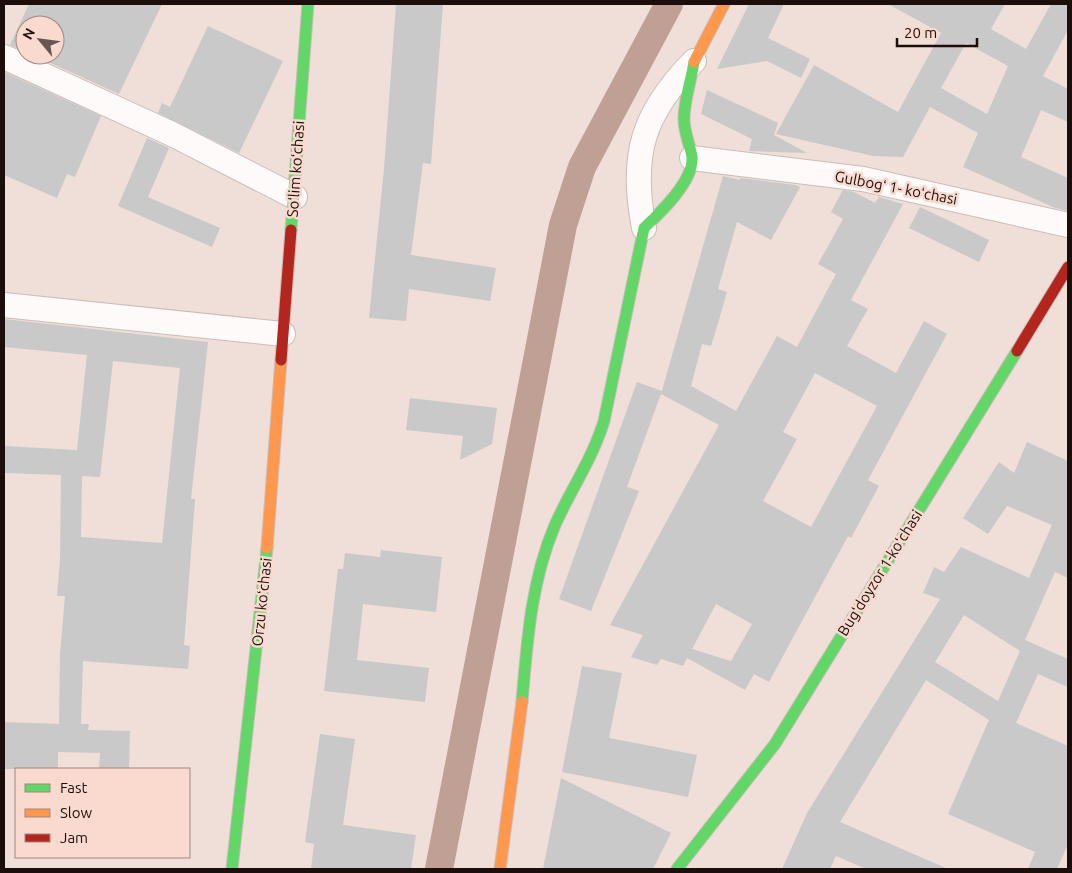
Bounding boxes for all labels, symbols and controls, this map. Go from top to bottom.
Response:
north arrow [15,15,65,65]
scale bar [897,15,977,47]
text: 20 m [904,24,937,41]
text: N [19,25,38,42]
street label: Soʻlim koʻchasi [284,120,307,218]
street label: Gulbogʻ 1- koʻchasi [833,167,959,208]
street label: Bugʻdoyzor 1-koʻchasi [834,507,925,639]
street label: Orzu koʻchasi [248,557,275,647]
legend [15,768,190,858]
text: Fast [60,779,88,796]
text: Slow [60,804,93,821]
text: Jam [60,829,88,846]

